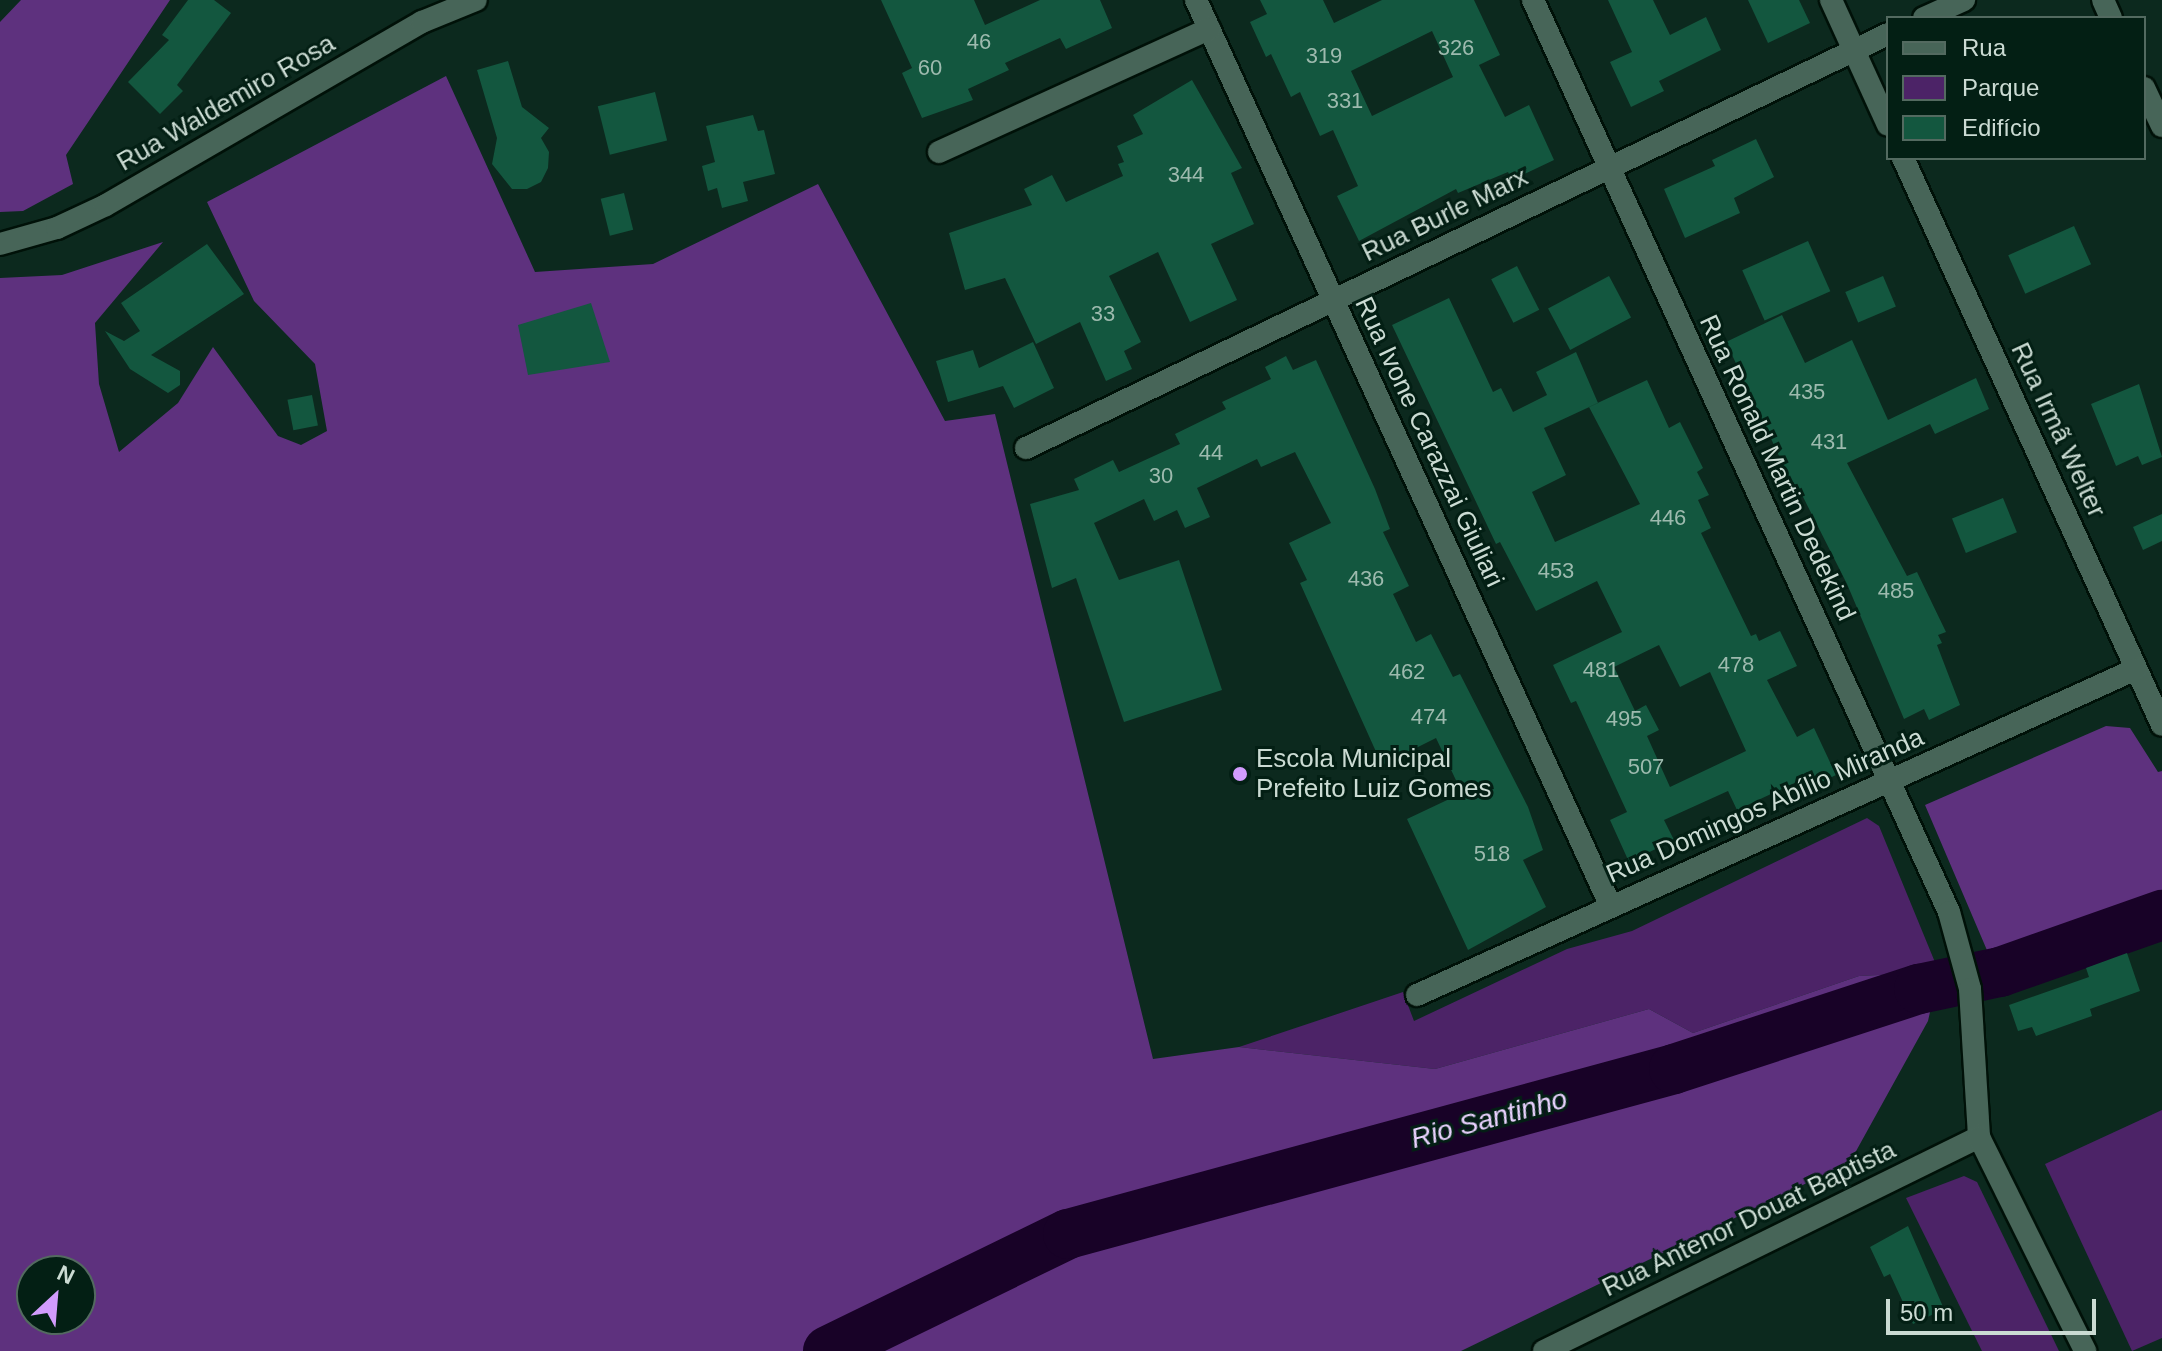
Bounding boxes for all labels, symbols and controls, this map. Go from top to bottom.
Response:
legend [1886,16,2146,160]
street label: Rua Waldemiro Rosa [112,28,340,178]
house number: 46 [967,29,991,55]
text: Rua [1962,34,2006,61]
house number: 326 [1438,35,1474,61]
house number: 319 [1306,43,1342,69]
house number: 60 [918,55,942,81]
text: Parque [1962,74,2039,101]
house number: 331 [1327,88,1363,114]
text: Edifício [1962,114,2041,141]
street label: Rua Burle Marx [1357,161,1533,269]
house number: 344 [1168,162,1204,188]
street label: Rua Ivone Carazzai Giuliari [1348,292,1510,592]
house number: 33 [1091,301,1115,327]
street label: Rua Ronald Martin Dedekind [1692,310,1862,626]
street label: Rua Irmã Welter [2004,338,2112,522]
house number: 435 [1789,379,1825,405]
house number: 431 [1811,429,1847,455]
house number: 44 [1199,440,1223,466]
house number: 30 [1149,463,1173,489]
house number: 446 [1650,505,1686,531]
house number: 453 [1538,558,1574,584]
house number: 436 [1348,566,1384,592]
house number: 485 [1878,578,1914,604]
house number: 478 [1718,652,1754,678]
house number: 481 [1583,657,1619,683]
house number: 462 [1389,659,1425,685]
house number: 474 [1411,704,1447,730]
house number: 495 [1606,706,1642,732]
street label: Rua Domingos Abílio Miranda [1601,722,1929,890]
place label: Escola Municipal Prefeito Luiz Gomes [1256,743,1492,804]
house number: 507 [1628,754,1664,780]
marker: Escola Municipal Prefeito Luiz Gomes [1231,765,1249,783]
house number: 518 [1474,841,1510,867]
water label: Rio Santinho [1407,1082,1571,1156]
street label: Rua Antenor Douat Baptista [1597,1134,1901,1304]
north arrow [16,1255,96,1335]
text: N [53,1260,78,1289]
scale bar [1890,1283,2100,1333]
text: 50 m [1900,1299,1953,1326]

